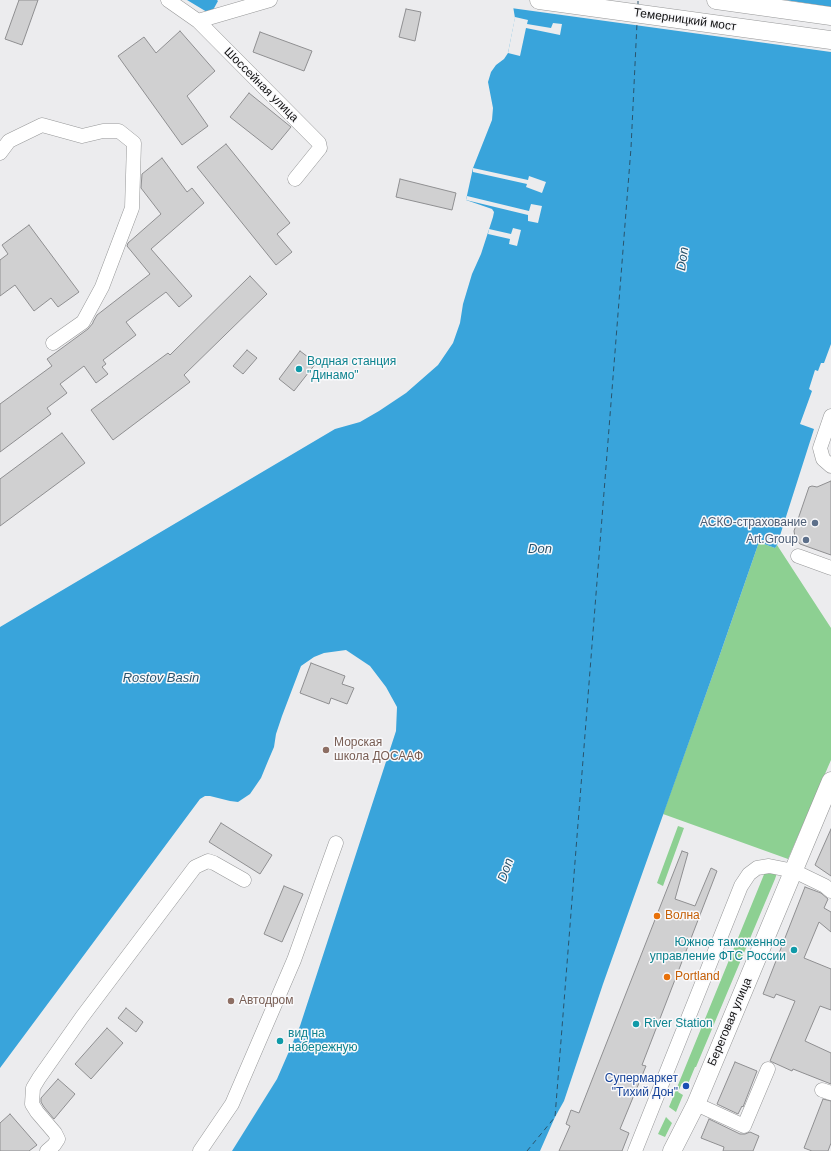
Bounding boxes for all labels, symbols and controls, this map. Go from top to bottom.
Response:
street label: Темерницкий мост [633,6,737,34]
street label: Шоссейная улица [221,45,301,125]
water label: Don [674,246,692,272]
place label: Водная станция "Динамо" [307,355,396,383]
marker: Водная станция "Динамо" [294,364,304,374]
place label: АСКО-страхование [700,516,807,530]
marker: АСКО-страхование [810,518,820,528]
place label: Art.Group [746,533,798,547]
marker: Art.Group [801,535,811,545]
water label: Don [528,541,552,557]
water label: Rostov Basin [123,670,199,686]
place label: Морская школа ДОСААФ [334,736,423,764]
marker: Морская школа ДОСААФ [321,745,331,755]
water label: Don [495,856,517,884]
place label: Волна [665,909,700,923]
marker: Волна [652,911,662,921]
place label: Южное таможенное управление ФТС России [650,936,786,964]
marker: Южное таможенное управление ФТС России [789,945,799,955]
place label: Portland [675,970,720,984]
marker: Portland [662,972,672,982]
street label: Береговая улица [705,976,755,1068]
place label: Автодром [239,994,293,1008]
marker: Автодром [226,996,236,1006]
place label: River Station [644,1017,713,1031]
marker: River Station [631,1019,641,1029]
place label: вид на набережную [288,1027,358,1055]
marker: вид на набережную [275,1036,285,1046]
place label: Супермаркет "Тихий Дон" [605,1072,678,1100]
marker: Супермаркет "Тихий Дон" [681,1081,691,1091]

